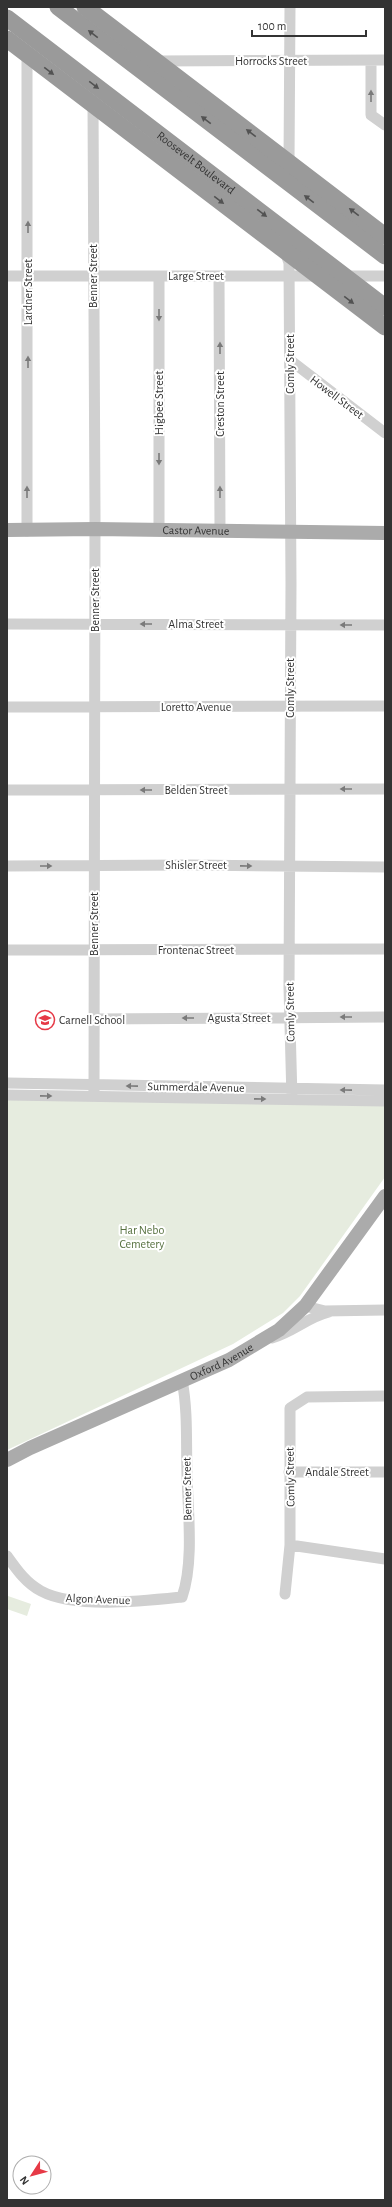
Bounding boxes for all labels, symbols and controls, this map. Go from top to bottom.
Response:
scale bar [252,12,366,38]
text: 100 m [258,20,286,32]
one-way arrow [88,30,99,38]
street label: Horrocks Street [235,55,307,67]
one-way arrow [44,66,55,75]
one-way arrow [88,80,99,89]
one-way arrow [368,89,374,102]
one-way arrow [201,116,212,124]
street label: Roosevelt Boulevard [155,129,237,196]
one-way arrow [245,129,256,138]
one-way arrow [304,195,315,203]
one-way arrow [214,196,225,205]
one-way arrow [349,208,359,216]
one-way arrow [257,209,268,217]
one-way arrow [25,220,31,233]
street label: Benner Street [87,244,99,308]
street label: Lardner Street [22,259,34,325]
street label: Large Street [168,270,224,282]
one-way arrow [344,295,355,304]
one-way arrow [156,309,162,322]
street label: Comly Street [284,334,297,394]
one-way arrow [217,341,223,354]
one-way arrow [25,355,31,368]
street label: Higbee Street [153,371,165,435]
street label: Creston Street [214,371,226,437]
street label: Howell Street [308,373,366,421]
one-way arrow [156,453,162,466]
one-way arrow [24,485,30,498]
one-way arrow [217,485,223,498]
street label: Castor Avenue [163,524,229,537]
street label: Benner Street [89,568,101,632]
street label: Alma Street [168,618,224,630]
one-way arrow [140,621,152,628]
one-way arrow [339,622,352,628]
street label: Comly Street [284,658,297,718]
street label: Loretto Avenue [161,701,231,713]
street label: Belden Street [165,784,228,796]
one-way arrow [339,786,352,792]
one-way arrow [139,787,152,793]
street label: Shisler Street [165,859,227,871]
one-way arrow [40,863,53,869]
one-way arrow [240,863,253,869]
street label: Benner Street [88,892,100,956]
street label: Frontenac Street [158,944,234,956]
street label: Comly Street [283,982,298,1042]
school or university icon: Carnell School [34,1009,56,1031]
street label: Agusta Street [208,1012,271,1024]
place label: Carnell School [59,1014,125,1026]
one-way arrow [339,1014,352,1020]
one-way arrow [181,1015,194,1021]
street label: Summerdale Avenue [147,1080,245,1094]
one-way arrow [125,1083,138,1089]
one-way arrow [339,1087,352,1093]
one-way arrow [40,1093,53,1099]
one-way arrow [254,1096,267,1102]
park label: Har Nebo Cemetery [119,1224,165,1251]
street label: Oxford Avenue [188,1341,255,1383]
street label: Comly Street [283,1447,298,1507]
street label: Benner Street [180,1457,194,1521]
street label: Andale Street [305,1466,369,1478]
street label: Algon Avenue [65,1592,131,1606]
north arrow [12,2155,52,2195]
text: N [18,2174,31,2187]

